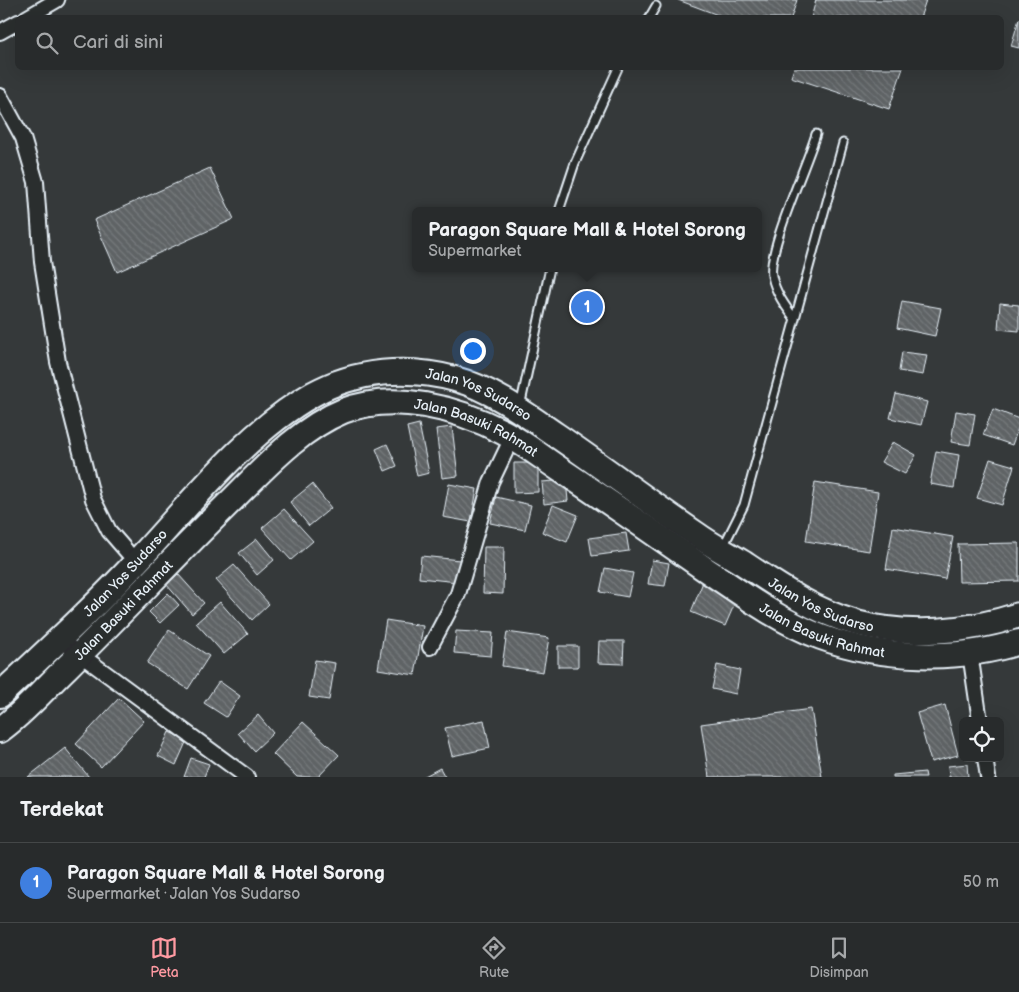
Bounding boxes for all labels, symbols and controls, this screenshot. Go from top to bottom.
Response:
search box [15,15,1004,70]
icon: search [33,29,61,57]
text: Cari di sini [73,31,163,54]
popup [412,207,762,272]
text: Paragon Square Mall & Hotel Sorong [428,219,746,242]
text: Supermarket [428,242,521,261]
pin: 1 [571,288,603,326]
your location [460,338,486,364]
street label: Jalan Yos Sudarso [425,365,535,424]
street label: Jalan Basuki Rahmat [413,395,542,460]
street label: Jalan Yos Sudarso [80,525,171,620]
street label: Jalan Basuki Rahmat [70,556,176,664]
street label: Jalan Yos Sudarso [765,574,875,635]
street label: Jalan Basuki Rahmat [756,599,887,661]
map controls [959,717,1004,762]
button: locate [959,717,1004,762]
text: Terdekat [20,797,104,822]
text: Paragon Square Mall & Hotel Sorong [67,862,385,885]
text: 1 [33,873,39,892]
text: 50 m [963,873,999,892]
text: Supermarket · Jalan Yos Sudarso [67,885,300,904]
tab: Peta [150,934,179,981]
tab: Rute [479,934,509,981]
tab: Disimpan [810,934,869,981]

